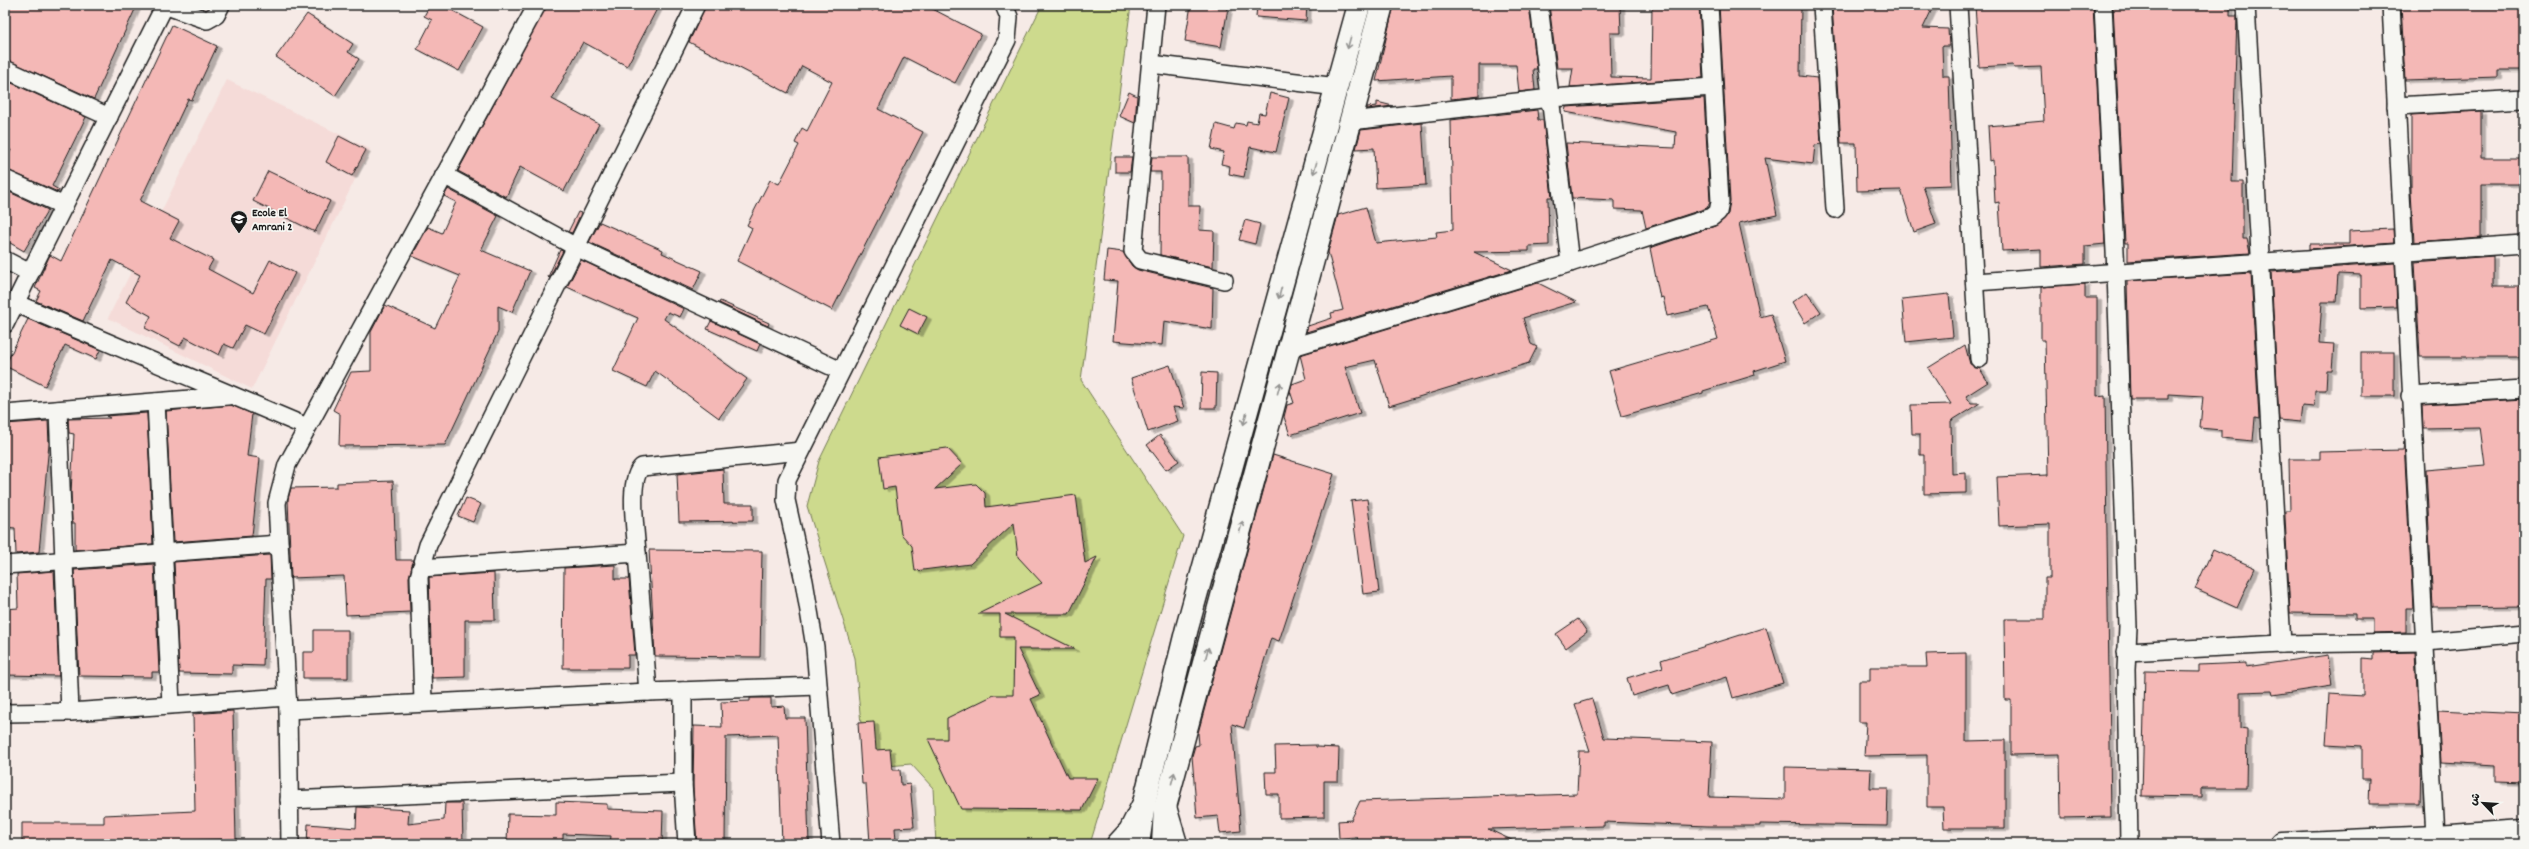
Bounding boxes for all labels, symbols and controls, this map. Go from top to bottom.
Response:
one-way arrow [1345,36,1352,49]
one-way arrow [1310,161,1318,174]
place label: Ecole El Amrani 2 [252,205,293,236]
school or university icon: Ecole El Amrani 2 [229,209,249,234]
one-way arrow [1276,286,1283,299]
one-way arrow [1275,382,1283,395]
one-way arrow [1241,412,1248,425]
one-way arrow [1238,521,1245,534]
one-way arrow [1204,646,1211,659]
one-way arrow [1170,772,1177,785]
north arrow [2463,783,2503,823]
text: ش [2466,791,2486,808]

